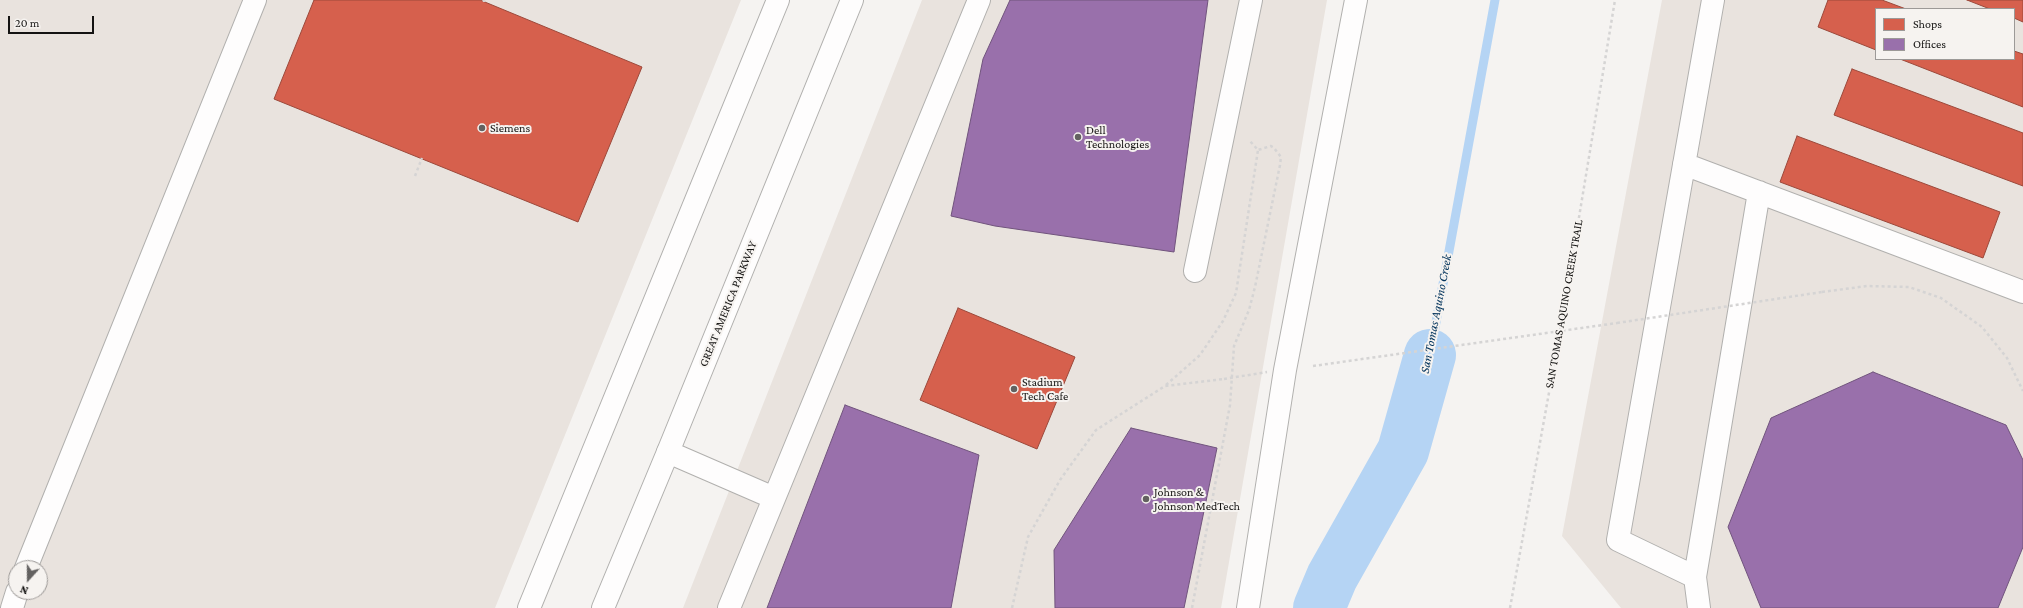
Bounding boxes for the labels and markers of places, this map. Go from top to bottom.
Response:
place label: Siemens [490,121,530,135]
marker: Siemens [477,123,487,133]
place label: Dell Technologies [1086,123,1149,151]
marker: Dell Technologies [1073,132,1083,142]
place label: Stadium Tech Cafe [1022,375,1068,403]
marker: Stadium Tech Cafe [1009,384,1019,394]
place label: Johnson & Johnson MedTech [1154,485,1240,513]
marker: Johnson & Johnson MedTech [1141,494,1151,504]

